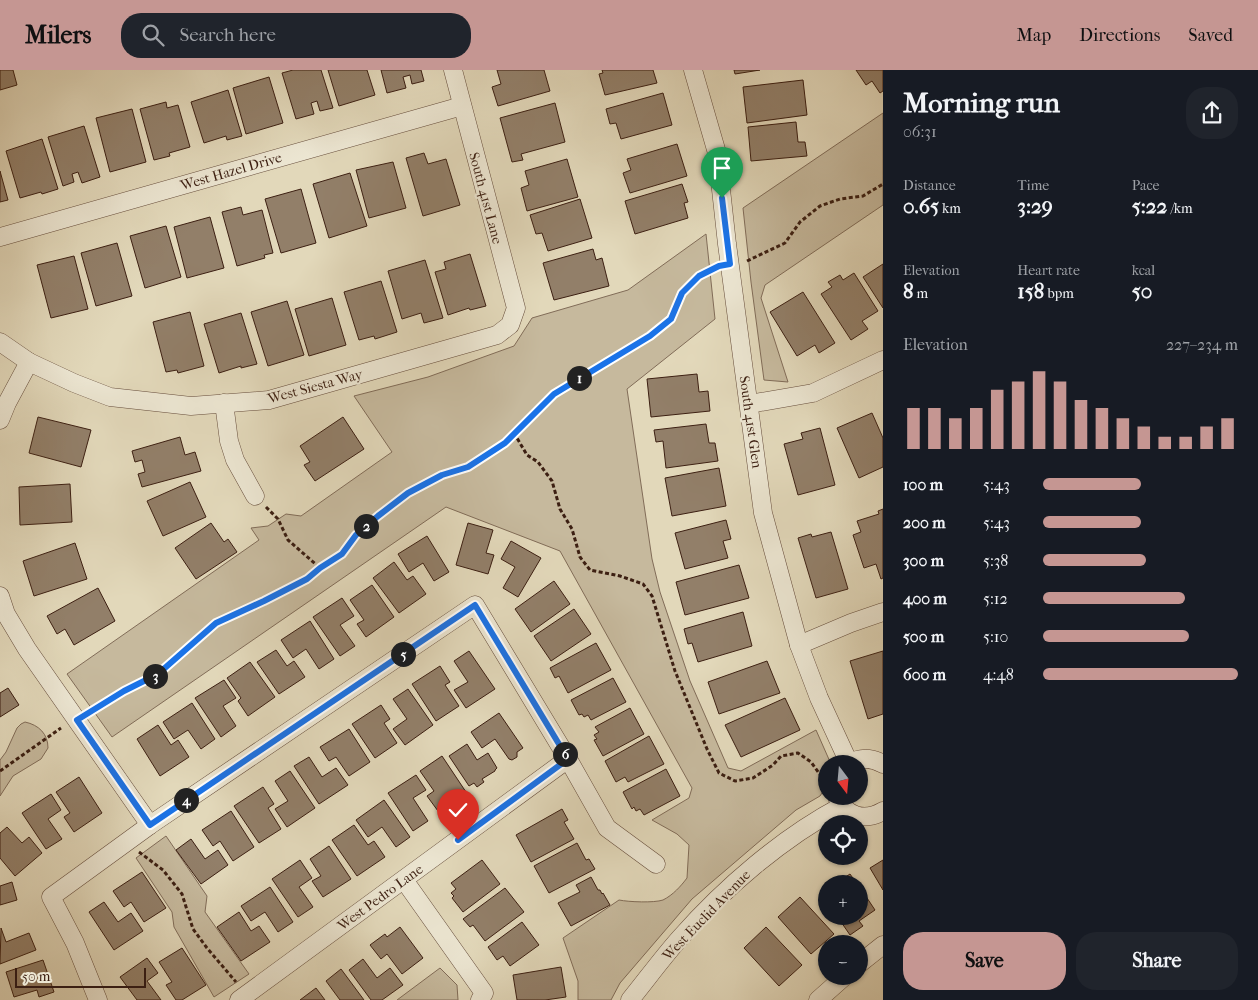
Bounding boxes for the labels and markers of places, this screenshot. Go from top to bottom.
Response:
pin [701,147,743,198]
pin: 1 [566,366,592,390]
pin: 2 [354,514,378,538]
pin: 5 [390,642,416,666]
pin: 3 [142,664,168,688]
pin: 6 [552,742,578,766]
pin: 4 [174,788,198,812]
pin [437,789,479,840]

